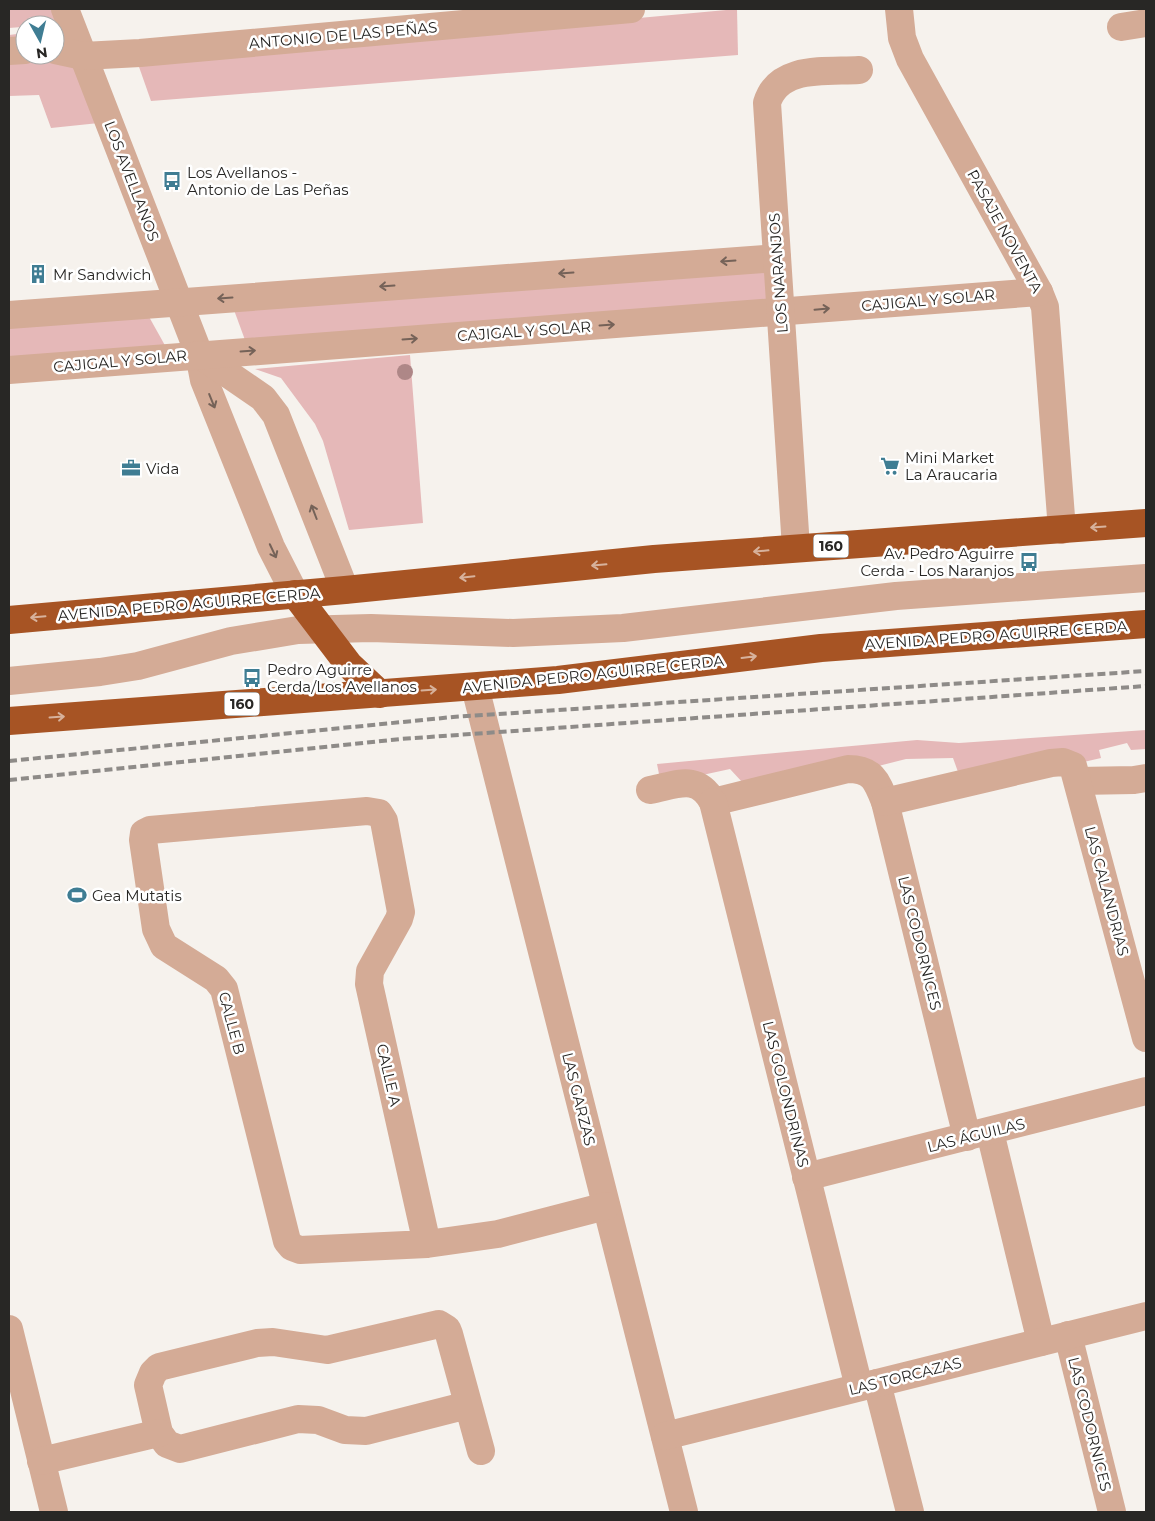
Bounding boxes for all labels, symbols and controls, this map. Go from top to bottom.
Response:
north arrow [15,15,65,65]
street label: ANTONIO DE LAS PEÑAS [248,17,438,53]
text: N [35,43,49,63]
street label: LOS AVELLANOS [100,118,164,244]
place label: Los Avellanos - Antonio de Las Peñas [187,163,349,199]
street label: PASAJE NOVENTA [963,166,1047,296]
bus stop icon: Los Avellanos - Antonio de Las Peñas [161,170,183,192]
street label: LOS NARANJOS [764,212,792,334]
one-way arrow [721,257,737,266]
building icon: Mr Sandwich [27,263,49,285]
place label: Mr Sandwich [53,265,151,284]
one-way arrow [559,269,575,278]
one-way arrow [379,282,395,291]
street label: CAJIGAL Y SOLAR [860,285,996,315]
one-way arrow [217,294,233,303]
one-way arrow [813,304,829,314]
street label: CAJIGAL Y SOLAR [456,317,592,345]
one-way arrow [599,320,615,329]
one-way arrow [402,334,418,344]
street label: CAJIGAL Y SOLAR [52,346,188,376]
one-way arrow [240,346,256,355]
one-way arrow [208,393,217,408]
place label: Mini Market La Araucaria [905,448,998,484]
supermarket icon: Mini Market La Araucaria [879,455,901,477]
office icon: Vida [120,457,142,479]
place label: Vida [146,459,179,478]
one-way arrow [309,505,319,520]
one-way arrow [1090,522,1106,531]
road number: 160 [814,534,848,558]
one-way arrow [269,544,279,559]
place label: Av. Pedro Aguirre Cerda - Los Naranjos [861,544,1014,580]
one-way arrow [753,546,769,556]
bus stop icon: Av. Pedro Aguirre Cerda - Los Naranjos [1018,551,1040,573]
one-way arrow [591,560,607,570]
one-way arrow [459,573,475,582]
street label: AVENIDA PEDRO AGUIRRE CERDA [57,583,321,625]
one-way arrow [30,612,46,622]
street label: AVENIDA PEDRO AGUIRRE CERDA [864,616,1128,654]
street label: AVENIDA PEDRO AGUIRRE CERDA [461,651,725,697]
one-way arrow [741,651,757,661]
place label: Pedro Aguirre Cerda/Los Avellanos [267,660,417,696]
bus stop icon: Pedro Aguirre Cerda/Los Avellanos [241,667,263,689]
one-way arrow [421,685,437,695]
road number: 160 [224,692,260,716]
one-way arrow [49,712,65,722]
street label: LAS CALANDRIAS [1081,824,1133,958]
street label: LAS CODORNICES [894,874,946,1012]
sports icon: Gea Mutatis [66,884,88,906]
place label: Gea Mutatis [92,886,182,905]
street label: CALLE B [215,990,249,1056]
street label: LAS GOLONDRINAS [759,1019,813,1169]
street label: CALLE A [373,1042,405,1108]
street label: LAS GARZAS [558,1050,600,1148]
street label: LAS ÁGUILAS [925,1114,1027,1156]
street label: LAS TORCAZAS [847,1353,963,1399]
street label: LAS CODORNICES [1064,1355,1116,1493]

